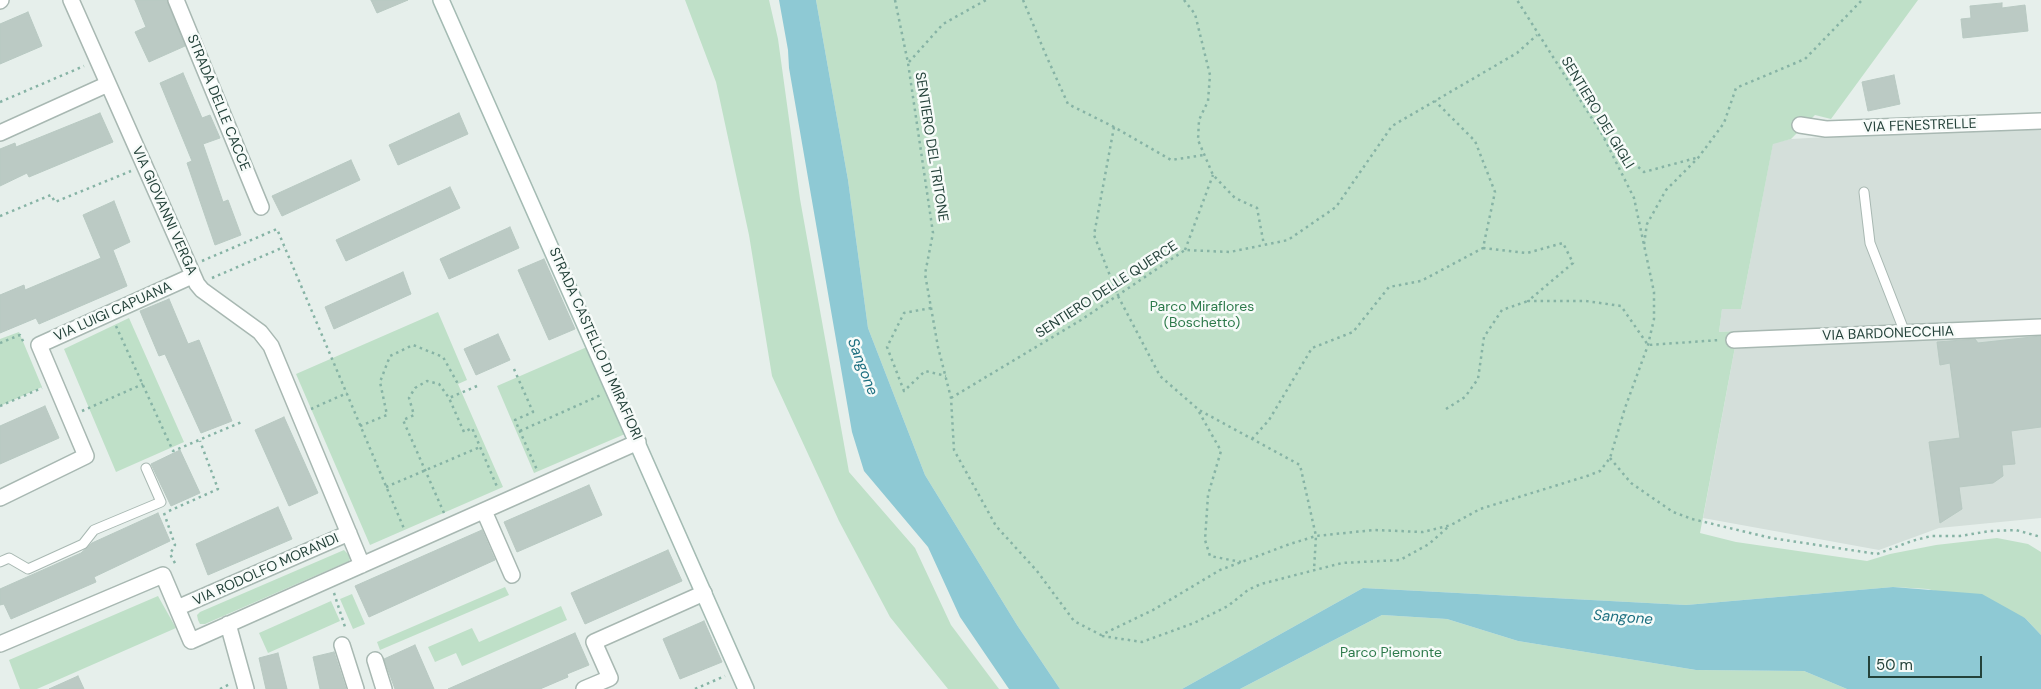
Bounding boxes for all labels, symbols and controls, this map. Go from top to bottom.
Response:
street label: STRADA DELLE CACCE [183,32,253,174]
street label: SENTIERO DEI GIGLI [1557,54,1637,172]
street label: SENTIERO DEL TRITONE [911,71,951,223]
street label: VIA FENESTRELLE [1863,116,1977,136]
street label: VIA GIOVANNI VERGA [128,144,200,278]
street label: SENTIERO DELLE QUERCE [1033,238,1181,342]
street label: STRADA CASTELLO DI MIRAFIORI [545,245,645,443]
street label: VIA LUIGI CAPUANA [52,279,174,345]
park label: Parco Miraflores (Boschetto) [1150,299,1254,332]
street label: VIA BARDONECCHIA [1822,323,1954,345]
water label: Sangone [843,336,881,398]
street label: VIA RODOLFO MORANDI [191,530,341,610]
water label: Sangone [1593,607,1653,629]
park label: Parco Piemonte [1340,645,1442,661]
scale bar [1871,646,1985,678]
text: 50 m [1876,655,1913,675]

